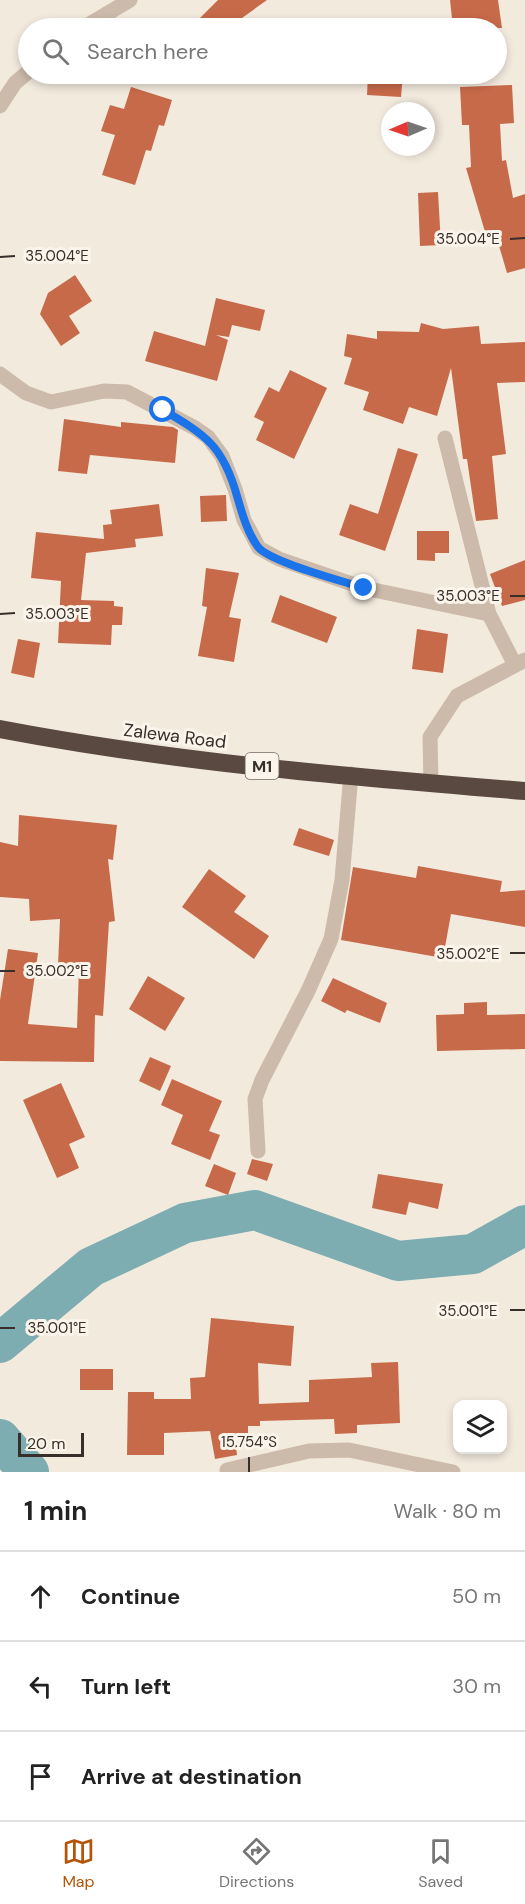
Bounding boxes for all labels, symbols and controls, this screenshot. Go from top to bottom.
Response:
search box [18,18,507,84]
icon: search [39,35,72,68]
text: Search here [87,37,208,66]
north arrow [381,102,435,156]
text: 35.004°E [436,229,500,249]
text: 35.004°E [25,246,89,266]
route start [149,396,175,422]
route end [350,574,376,600]
text: 35.003°E [436,586,500,606]
text: 35.003°E [25,604,89,624]
street label: Zalewa Road [122,718,228,754]
road number: M1 [246,753,278,779]
text: 35.002°E [436,944,500,964]
text: 35.002°E [25,961,89,981]
text: 35.001°E [438,1301,498,1321]
text: 35.001°E [27,1318,87,1338]
map controls [453,1400,507,1454]
button: layers [453,1400,507,1454]
scale bar [18,1430,84,1458]
text: 15.754°S [221,1432,277,1452]
text: 20 m [27,1433,66,1454]
text: 1 min [24,1494,87,1528]
text: Walk · 80 m [394,1498,501,1524]
icon: ahead [24,1580,57,1613]
text: Continue [81,1582,180,1611]
text: 50 m [452,1583,501,1609]
icon: left [24,1670,57,1703]
text: Turn left [81,1672,171,1701]
text: 30 m [452,1673,501,1699]
icon: arrive [24,1760,57,1793]
text: Arrive at destination [81,1762,302,1791]
tab: Map [62,1835,95,1892]
tab: Directions [219,1835,294,1892]
tab: Saved [418,1835,463,1892]

